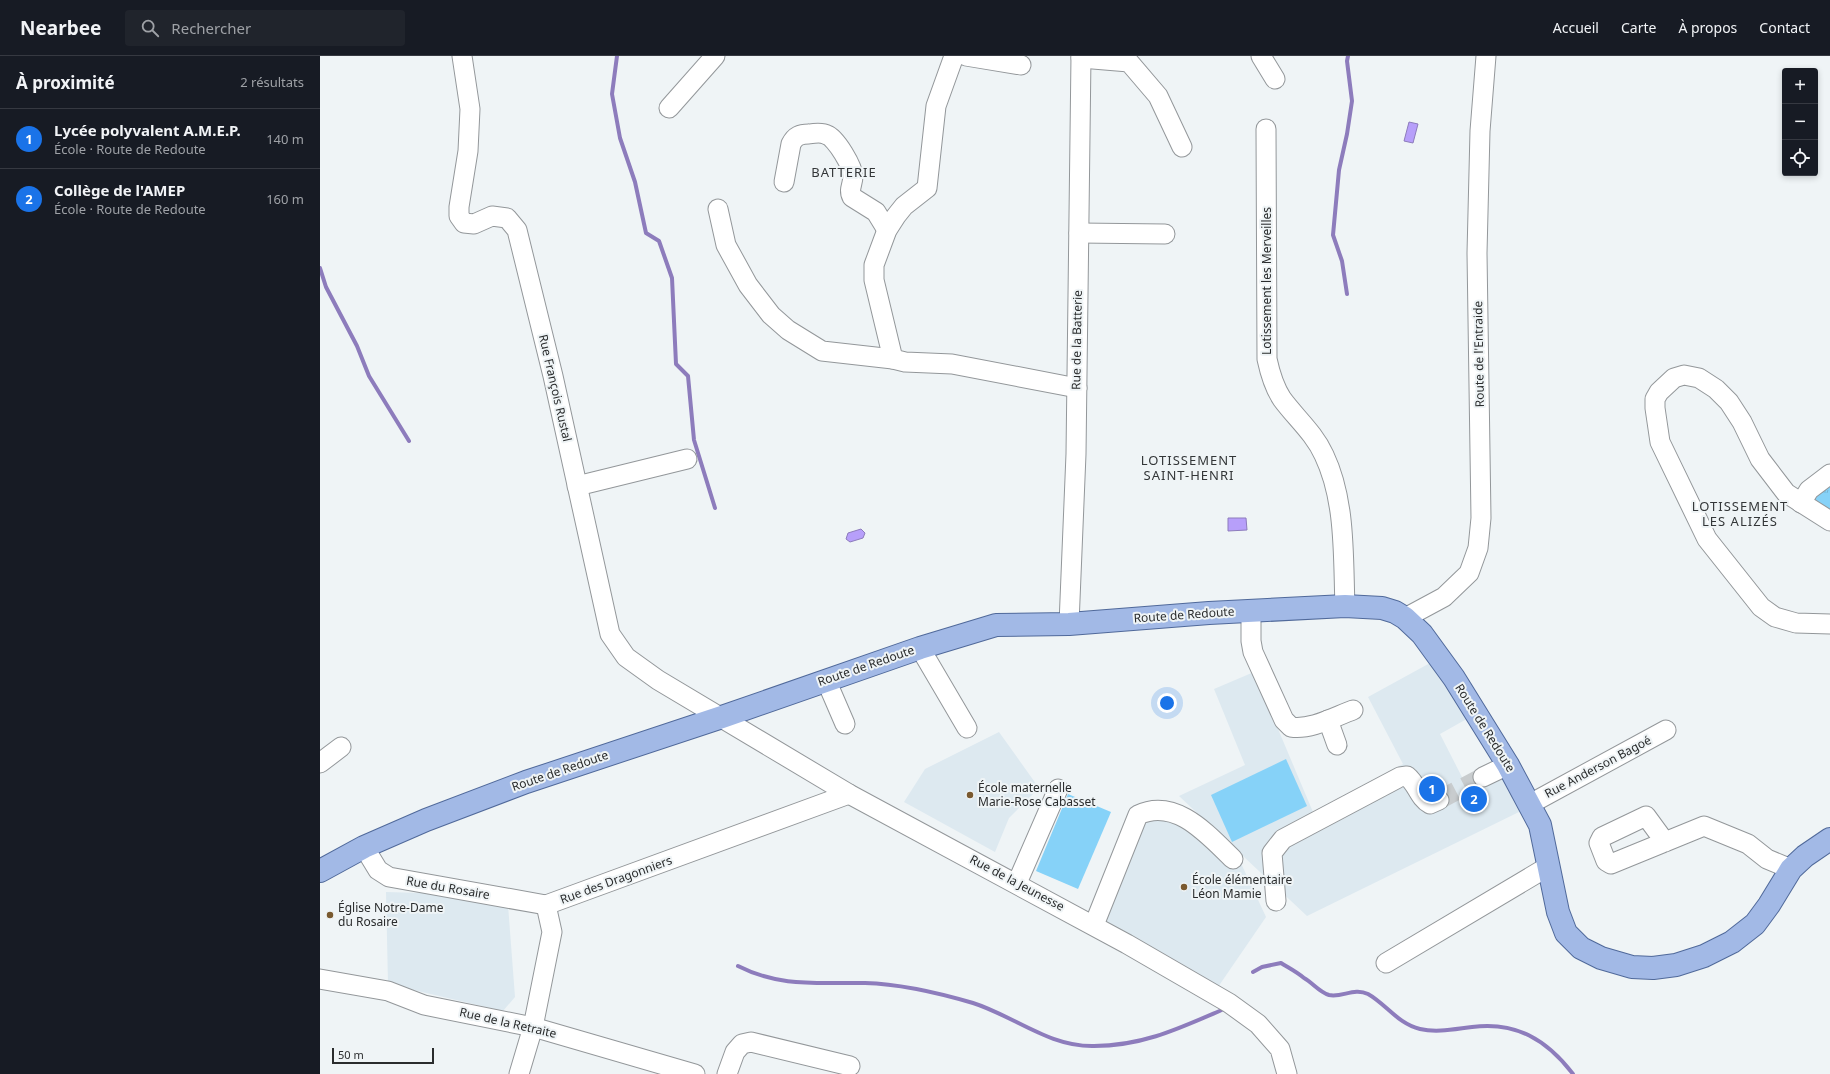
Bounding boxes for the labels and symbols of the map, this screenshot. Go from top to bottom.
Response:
district label: BATTERIE [811,163,877,181]
street label: Lotissement les Merveilles [1258,207,1275,355]
street label: Rue de la Batterie [1067,290,1086,390]
street label: Route de l'Entraide [1469,300,1488,407]
street label: Rue François Rustal [535,333,576,443]
district label: LOTISSEMENT SAINT-HENRI [1141,451,1237,484]
district label: LOTISSEMENT LES ALIZÉS [1692,497,1788,530]
street label: Route de Redoute [1133,602,1235,627]
street label: Route de Redoute [815,641,917,690]
street label: Route de Redoute [1451,680,1520,775]
your location [1157,693,1177,713]
street label: Rue Anderson Bagoé [1541,731,1654,802]
street label: Route de Redoute [509,746,611,795]
pin: 1 [1419,774,1445,804]
place label: École maternelle Marie-Rose Cabasset [978,779,1096,810]
pin: 2 [1461,784,1487,814]
marker: École maternelle Marie-Rose Cabasset [965,790,975,800]
street label: Rue de la Jeunesse [967,850,1068,915]
street label: Rue des Dragonniers [557,851,674,908]
place label: École élémentaire Léon Mamie [1192,871,1293,902]
street label: Rue du Rosaire [405,872,491,903]
marker: École élémentaire Léon Mamie [1179,882,1189,892]
place label: Église Notre-Dame du Rosaire [338,899,444,930]
marker: Église Notre-Dame du Rosaire [325,910,335,920]
street label: Rue de la Retraite [458,1003,559,1042]
scale bar [332,1046,434,1065]

